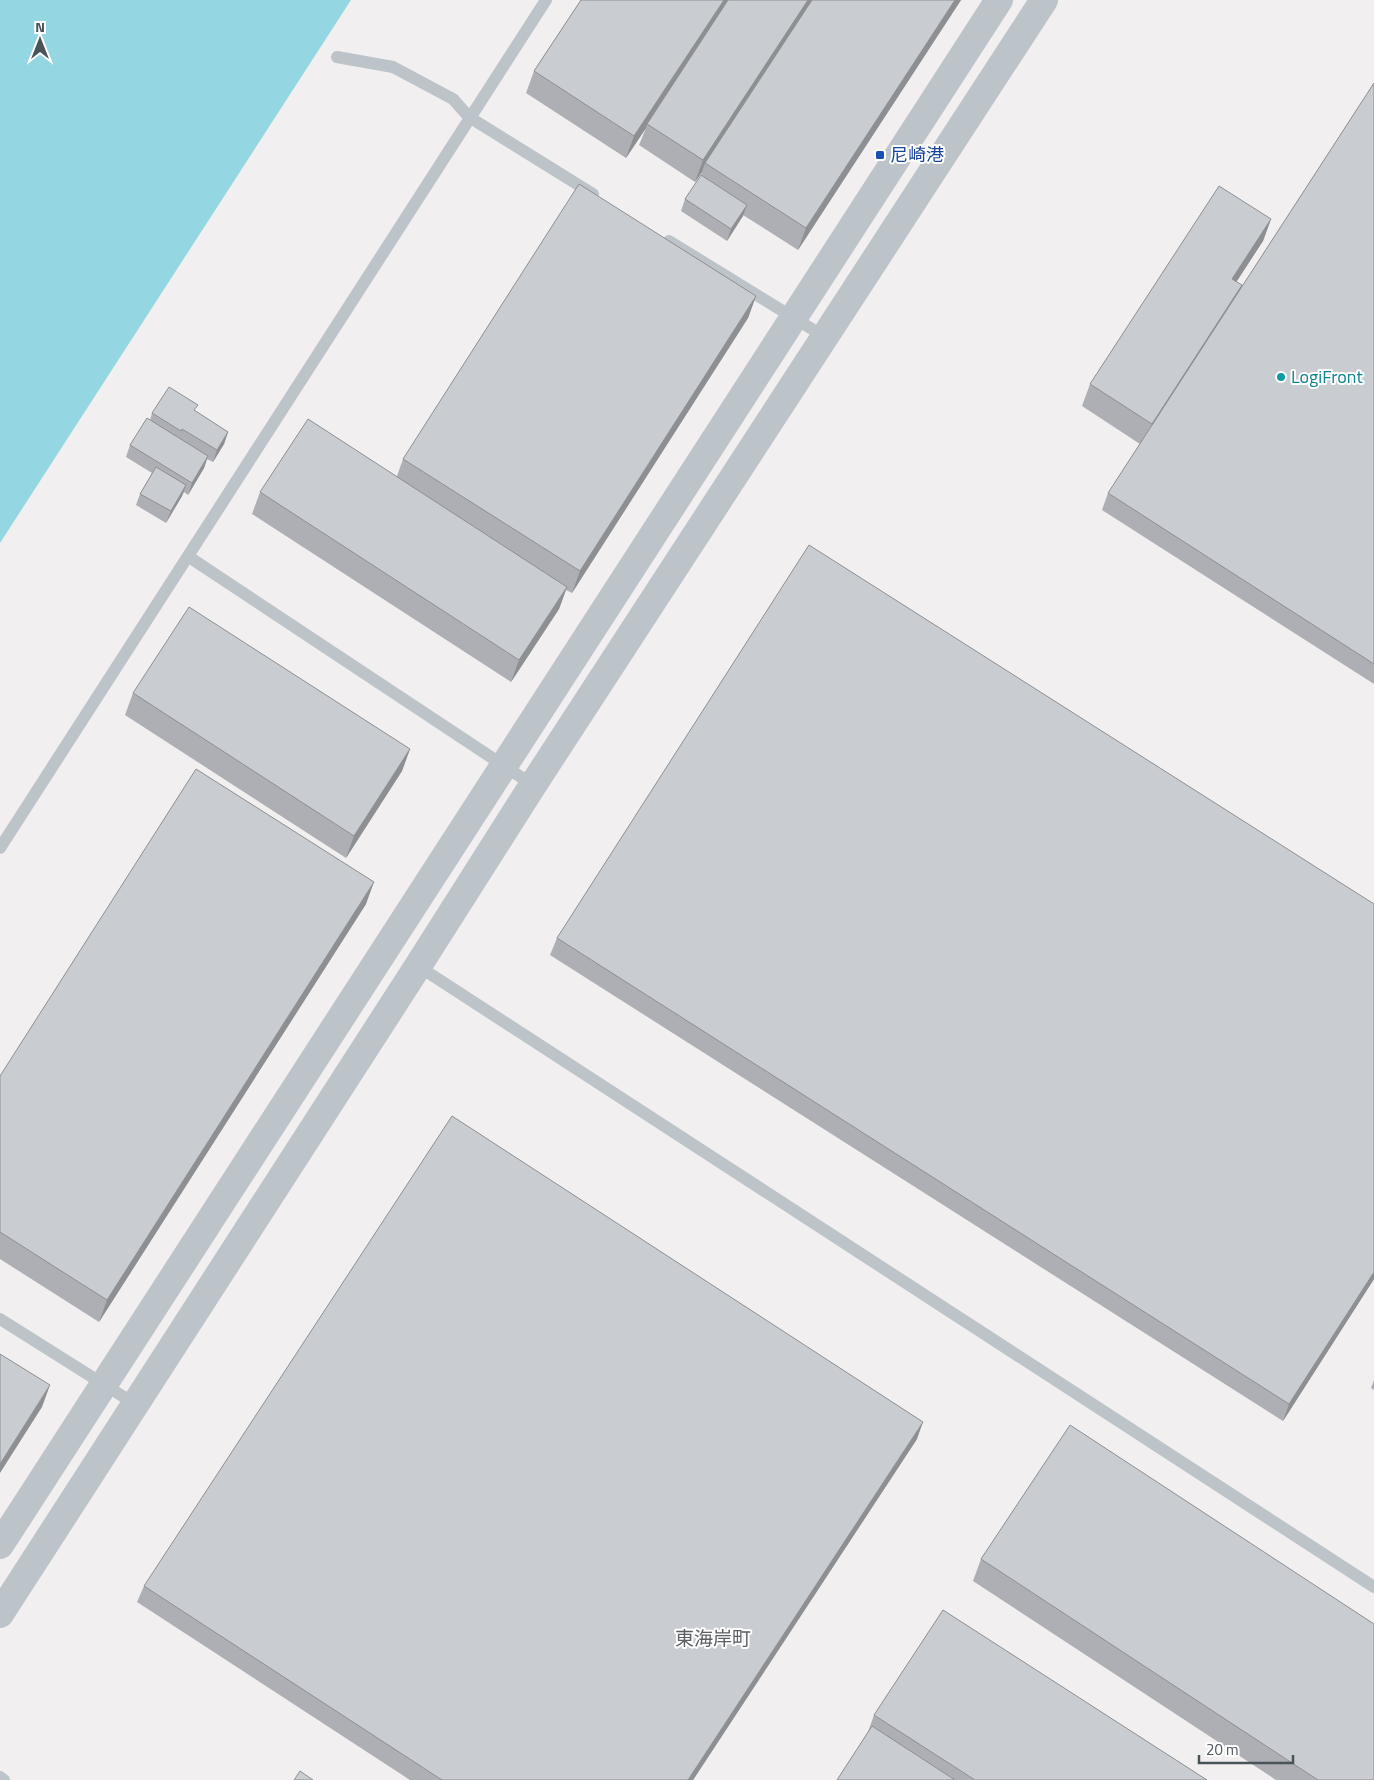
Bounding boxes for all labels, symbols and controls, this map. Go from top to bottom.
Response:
north arrow [15,15,65,65]
text: N [35,16,45,37]
place label: 尼崎港 [890,141,944,168]
marker: 尼崎港 [874,149,886,161]
place label: LogiFront [1291,363,1363,390]
marker: LogiFront [1275,371,1287,383]
district label: 東海岸町 [675,1623,751,1652]
scale bar [1199,1732,1293,1764]
text: 20 m [1206,1738,1239,1761]

